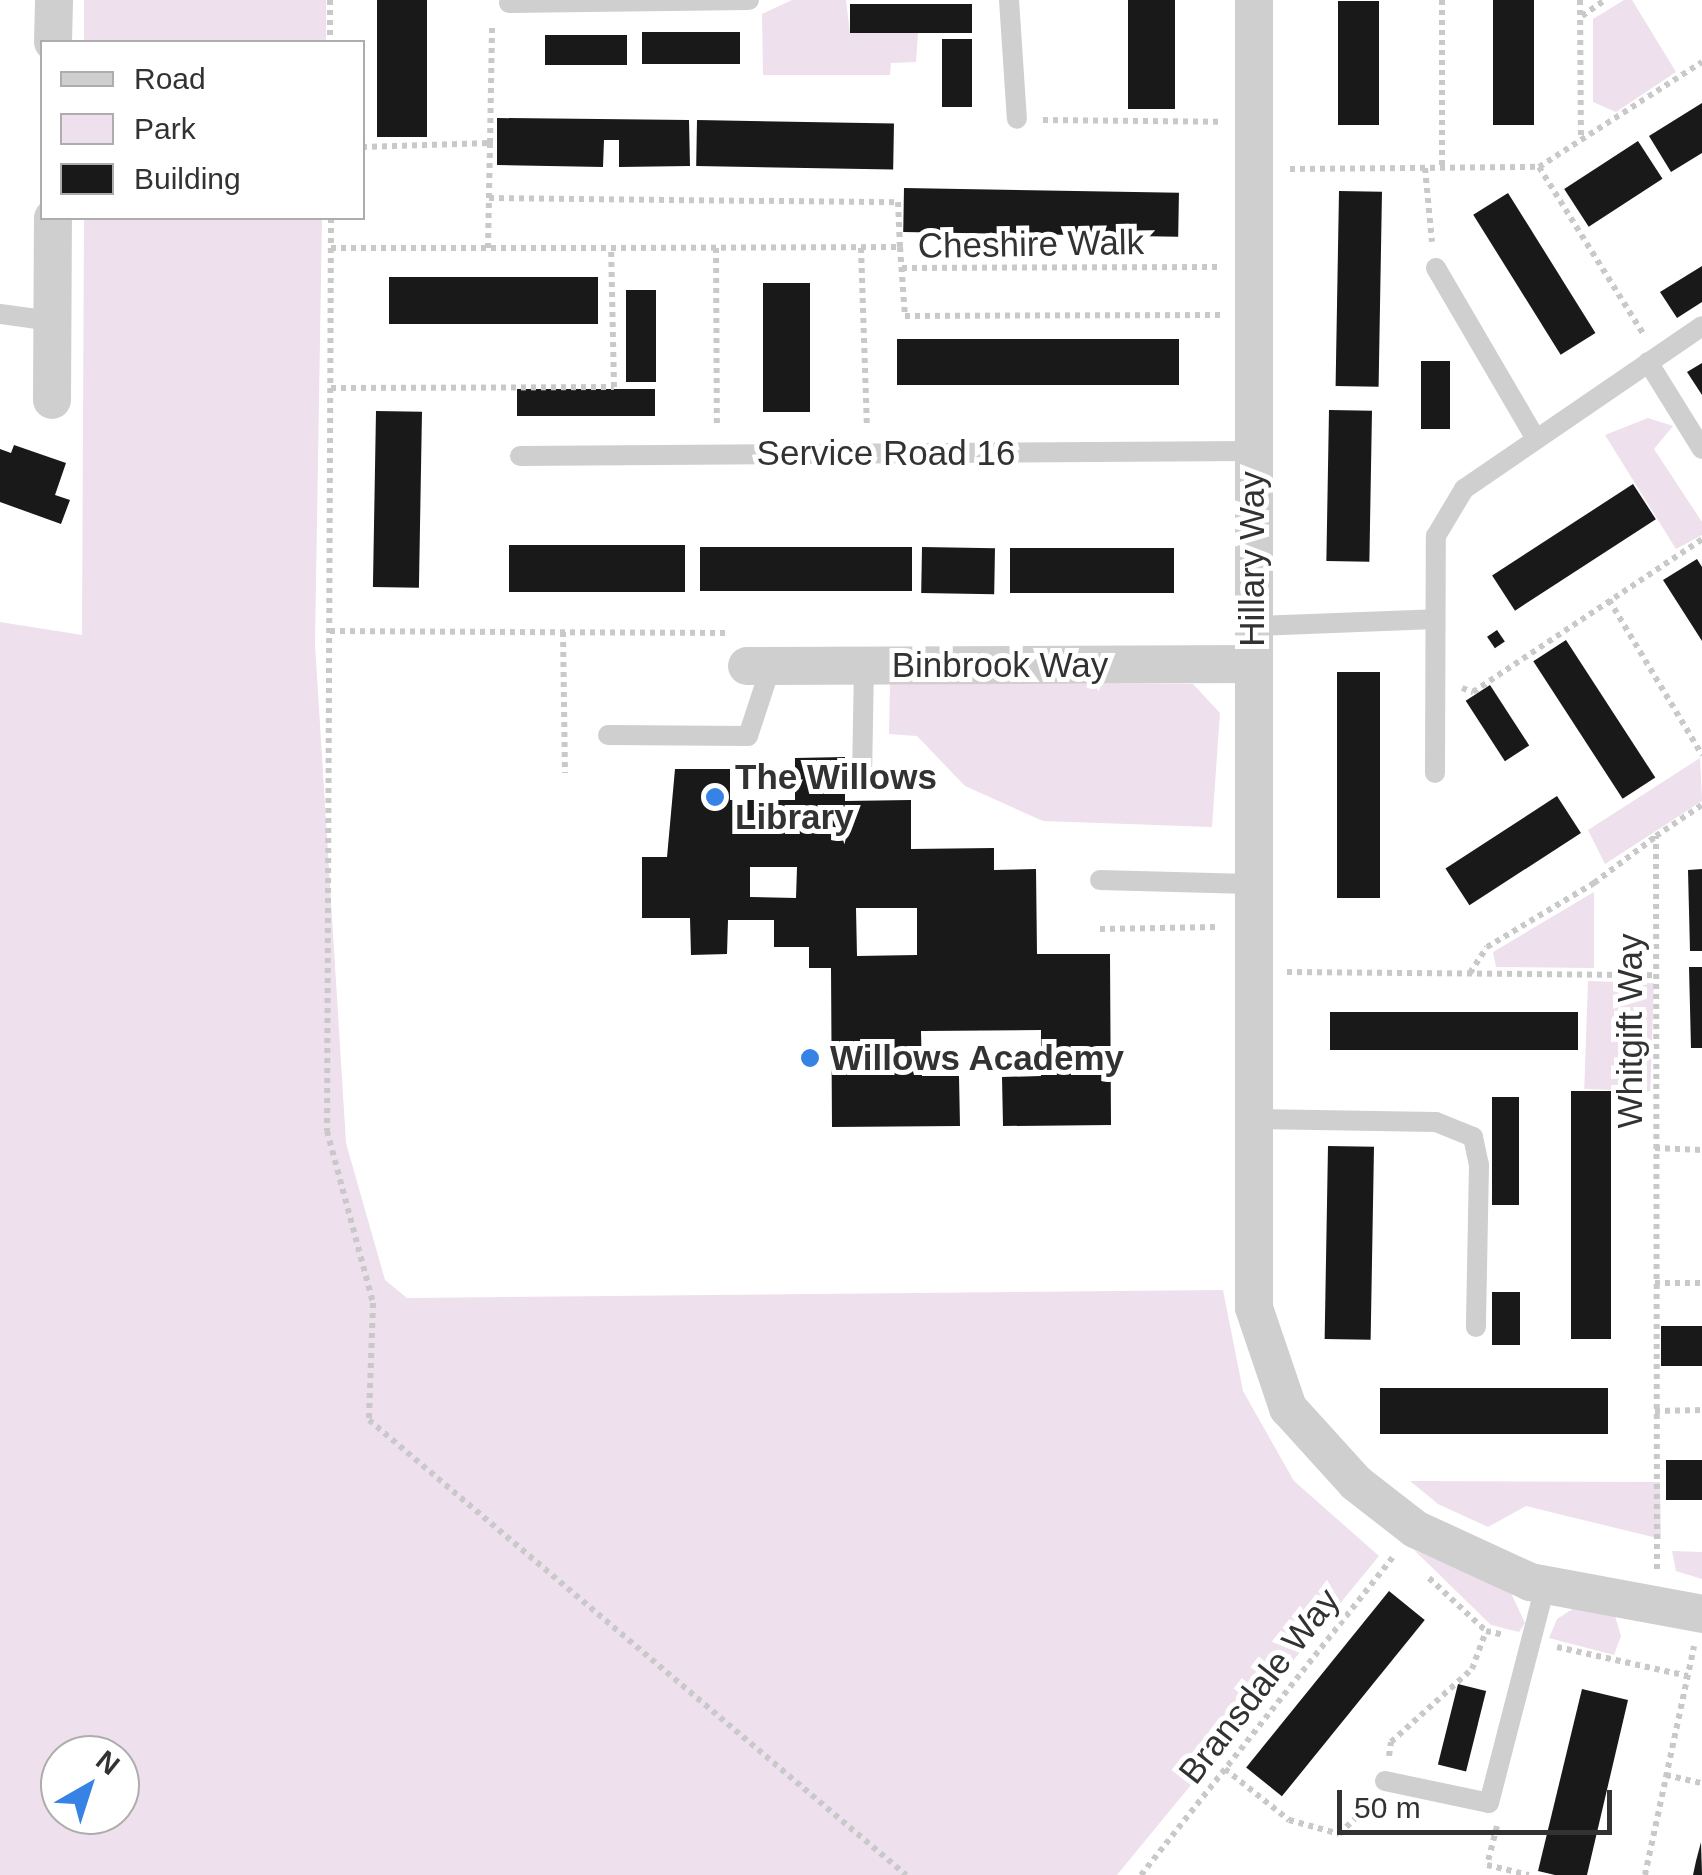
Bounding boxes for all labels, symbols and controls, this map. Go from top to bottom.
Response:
legend [40,40,365,220]
text: Road [134,62,206,95]
text: Park [134,112,196,145]
text: Building [134,162,241,195]
street label: Cheshire Walk [918,221,1144,267]
street label: Service Road 16 [757,432,1015,474]
street label: Hillary Way [1231,471,1273,647]
street label: Binbrook Way [892,644,1108,686]
place label: The Willows Library [735,756,937,838]
marker: The Willows Library [704,786,726,808]
street label: Whitgift Way [1609,933,1651,1129]
place label: Willows Academy [830,1037,1125,1079]
marker: Willows Academy [799,1047,821,1069]
street label: Bransdale Way [1170,1580,1348,1792]
north arrow [40,1735,140,1835]
text: N [90,1744,126,1781]
scale bar [1342,1770,1617,1832]
text: 50 m [1354,1791,1421,1824]

